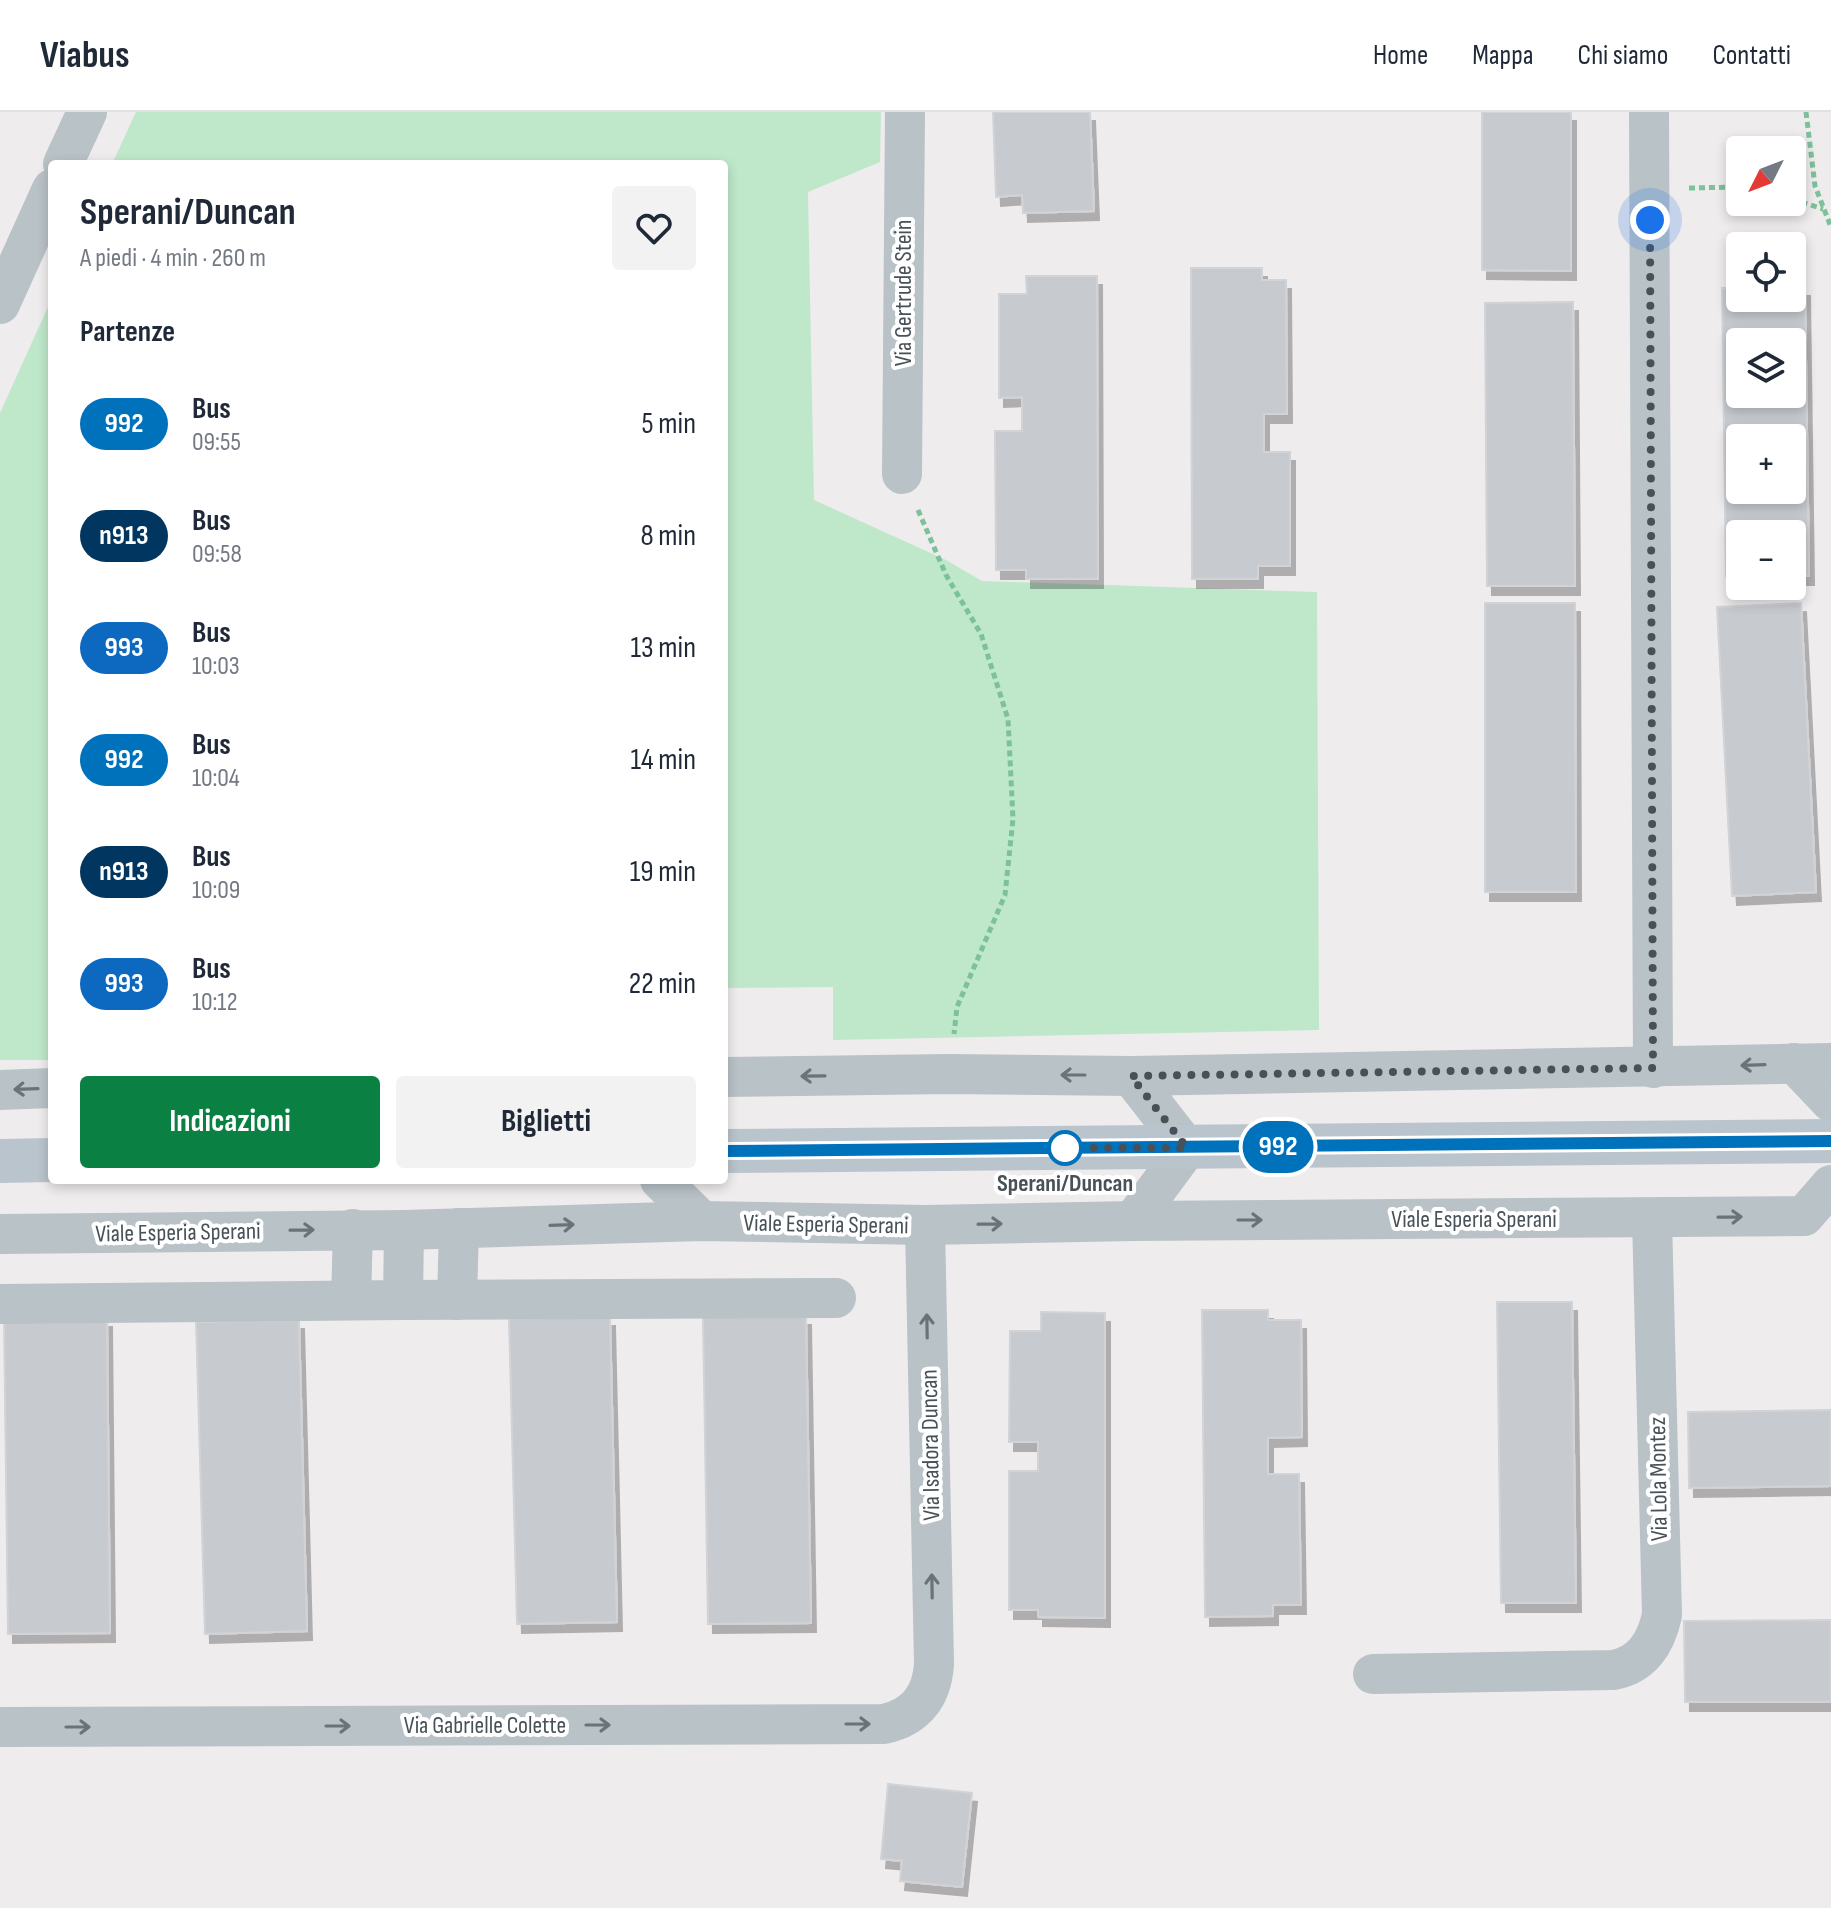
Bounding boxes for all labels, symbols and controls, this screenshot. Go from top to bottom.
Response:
text: Viabus [40,33,130,78]
text: Home [1373,39,1428,72]
text: Mappa [1472,39,1534,72]
text: Chi siamo [1578,39,1668,72]
text: Contatti [1712,39,1791,72]
north arrow [1726,136,1806,216]
map controls [1726,136,1806,600]
button: heart [612,186,696,270]
text: Sperani/Duncan [80,190,296,235]
your location [1630,200,1670,240]
street label: Via Gertrude Stein [889,220,918,366]
button: locate [1726,232,1806,312]
text: A piedi · 4 min · 260 m [80,243,266,274]
text: Partenze [80,314,175,350]
button: layers [1726,328,1806,408]
text: Bus [192,391,231,427]
text: 5 min [642,406,696,442]
text: 992 [105,407,143,440]
button: + [1726,424,1806,504]
text: 09:55 [192,427,241,458]
text: Bus [192,503,231,539]
text: 8 min [640,518,696,554]
text: n913 [99,519,149,552]
button: − [1726,520,1806,600]
text: 09:58 [192,539,242,570]
text: Bus [192,615,231,651]
text: 13 min [630,630,696,666]
text: 993 [104,631,144,664]
text: 10:03 [192,651,240,682]
text: Bus [192,727,231,763]
text: 14 min [631,742,696,778]
text: 992 [105,743,143,776]
text: 10:04 [192,763,240,794]
text: Bus [192,839,231,875]
text: 19 min [630,854,696,890]
text: n913 [99,855,149,888]
text: 10:09 [192,875,240,906]
text: Bus [192,951,231,987]
text: 22 min [629,966,696,1002]
text: 993 [104,967,144,1000]
text: 10:12 [192,987,237,1018]
one-way arrow [1740,1057,1767,1072]
one-way arrow [1060,1067,1087,1083]
one-way arrow [800,1068,827,1084]
button: Indicazioni [80,1076,380,1168]
button: Biglietti [396,1076,696,1168]
one-way arrow [13,1081,40,1097]
line badge: 992 [1232,1121,1324,1173]
text: 992 [1259,1130,1297,1163]
marker: Sperani/Duncan [1048,1131,1082,1165]
place label: Sperani/Duncan [997,1169,1133,1198]
street label: Viale Esperia Sperani [1391,1205,1557,1234]
street label: Viale Esperia Sperani [743,1209,909,1240]
one-way arrow [1716,1209,1743,1225]
one-way arrow [1236,1212,1263,1228]
one-way arrow [976,1216,1003,1232]
street label: Viale Esperia Sperani [95,1217,261,1248]
one-way arrow [548,1218,575,1233]
one-way arrow [288,1222,315,1238]
one-way arrow [919,1313,935,1340]
street label: Via Isadora Duncan [915,1369,946,1521]
street label: Via Lola Montez [1643,1416,1674,1541]
one-way arrow [925,1573,940,1600]
street label: Via Gabrielle Colette [404,1711,566,1740]
one-way arrow [844,1716,871,1732]
one-way arrow [584,1717,611,1733]
one-way arrow [324,1718,351,1734]
one-way arrow [64,1719,91,1735]

